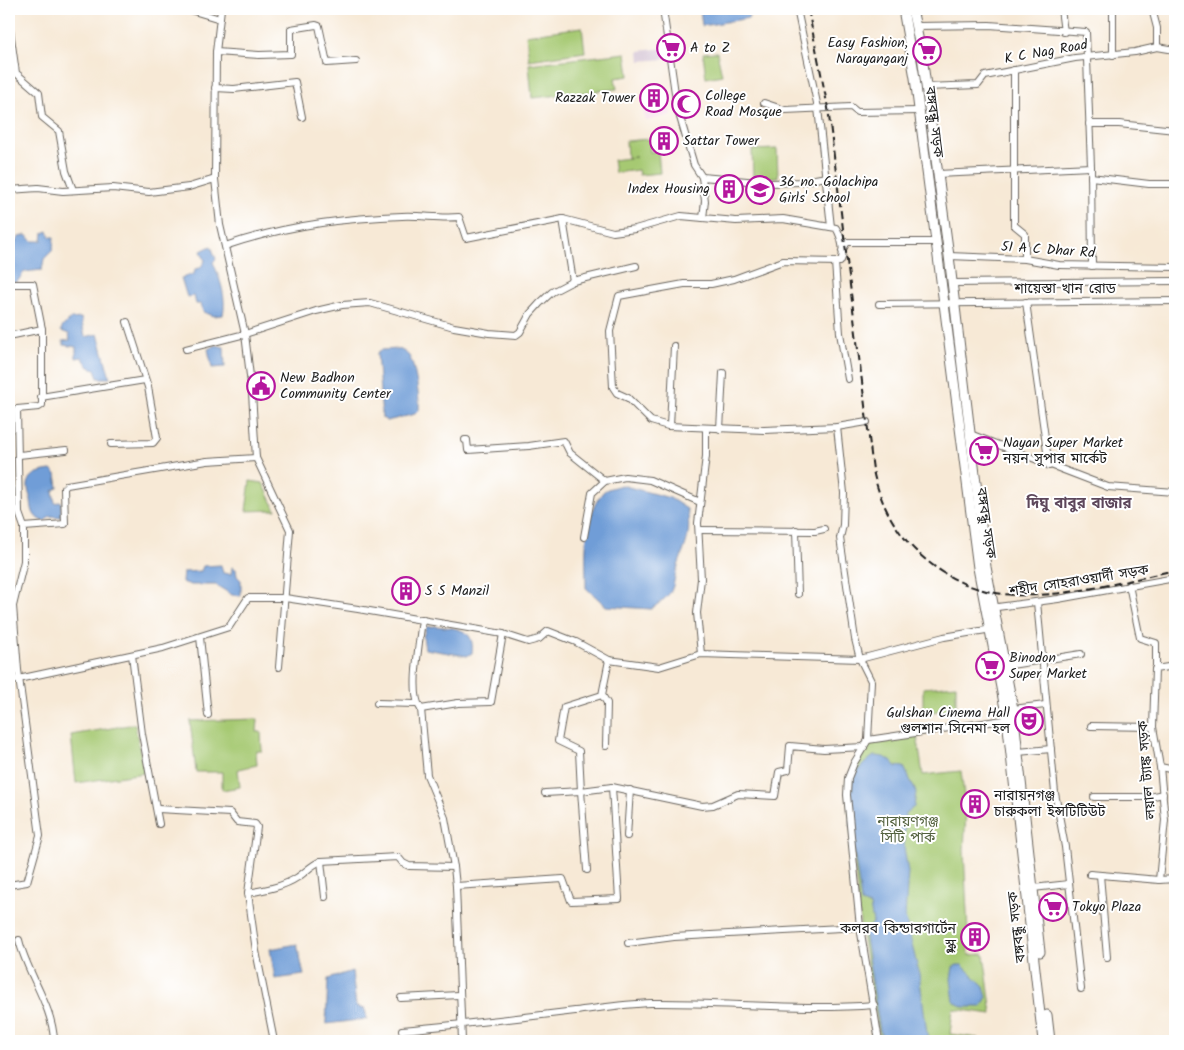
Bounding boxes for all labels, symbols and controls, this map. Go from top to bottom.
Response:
place label: Easy Fashion, Narayanganj [827,32,908,70]
supermarket icon: A to Z [656,33,686,63]
street label: K C Nag Road [1003,34,1090,70]
supermarket icon: Easy Fashion, Narayanganj [912,36,942,66]
place label: A to Z [690,37,730,59]
building icon: Razzak Tower [639,83,669,113]
street label: বঙ্গবন্ধু সড়ক [919,84,949,159]
place label: College Road Mosque [705,85,782,123]
place label: Razzak Tower [555,87,636,109]
mosque icon: College Road Mosque [671,89,701,119]
building icon: Sattar Tower [649,126,679,156]
place label: Sattar Tower [683,130,760,152]
place label: 36 no. Golachipa Girls' School [779,171,878,209]
building icon: Index Housing [714,174,744,204]
school or university icon: 36 no. Golachipa Girls' School [745,175,775,205]
place label: Index Housing [627,178,710,200]
street label: 51 A C Dhar Rd [1000,236,1097,264]
street label: শায়েস্তা খান রোড [1013,278,1117,300]
place label: New Badhon Community Center [280,367,392,405]
public building icon: New Badhon Community Center [246,371,276,401]
place label: Nayan Super Market নয়ন সুপার মার্কেট [1002,432,1124,470]
supermarket icon: Nayan Super Market নয়ন সুপার মার্কেট [969,436,999,466]
street label: বঙ্গবন্ধু সড়ক [970,485,1002,561]
district label: দিঘু বাবুর বাজার [1025,492,1133,516]
street label: শহীদ সোহরাওয়ার্দী সড়ক [1007,559,1151,603]
building icon: S S Manzil [391,576,421,606]
place label: S S Manzil [425,580,490,602]
place label: Binodon Super Market [1009,647,1088,685]
supermarket icon: Binodon Super Market [975,651,1005,681]
place label: Gulshan Cinema Hall গুলশান সিনেমা হল [887,702,1011,740]
theatre icon: Gulshan Cinema Hall গুলশান সিনেমা হল [1014,706,1044,736]
street label: লয়াল ট্যাঙ্ক সড়ক [1132,719,1162,821]
place label: নারায়নগঞ্জ চারুকলা ইন্সটিটিউট [993,785,1106,823]
building icon: নারায়নগঞ্জ চারুকলা ইন্সটিটিউট [960,789,990,819]
park label: নারায়ণগঞ্জ সিটি পার্ক [876,811,939,849]
street label: বঙ্গবন্ধু সড়ক [1002,890,1032,965]
supermarket icon: Tokyo Plaza [1038,892,1068,922]
place label: Tokyo Plaza [1072,896,1141,918]
place label: কলরব কিন্ডারগার্টেন স্কুল [839,918,957,956]
building icon: কলরব কিন্ডারগার্টেন স্কুল [960,922,990,952]

